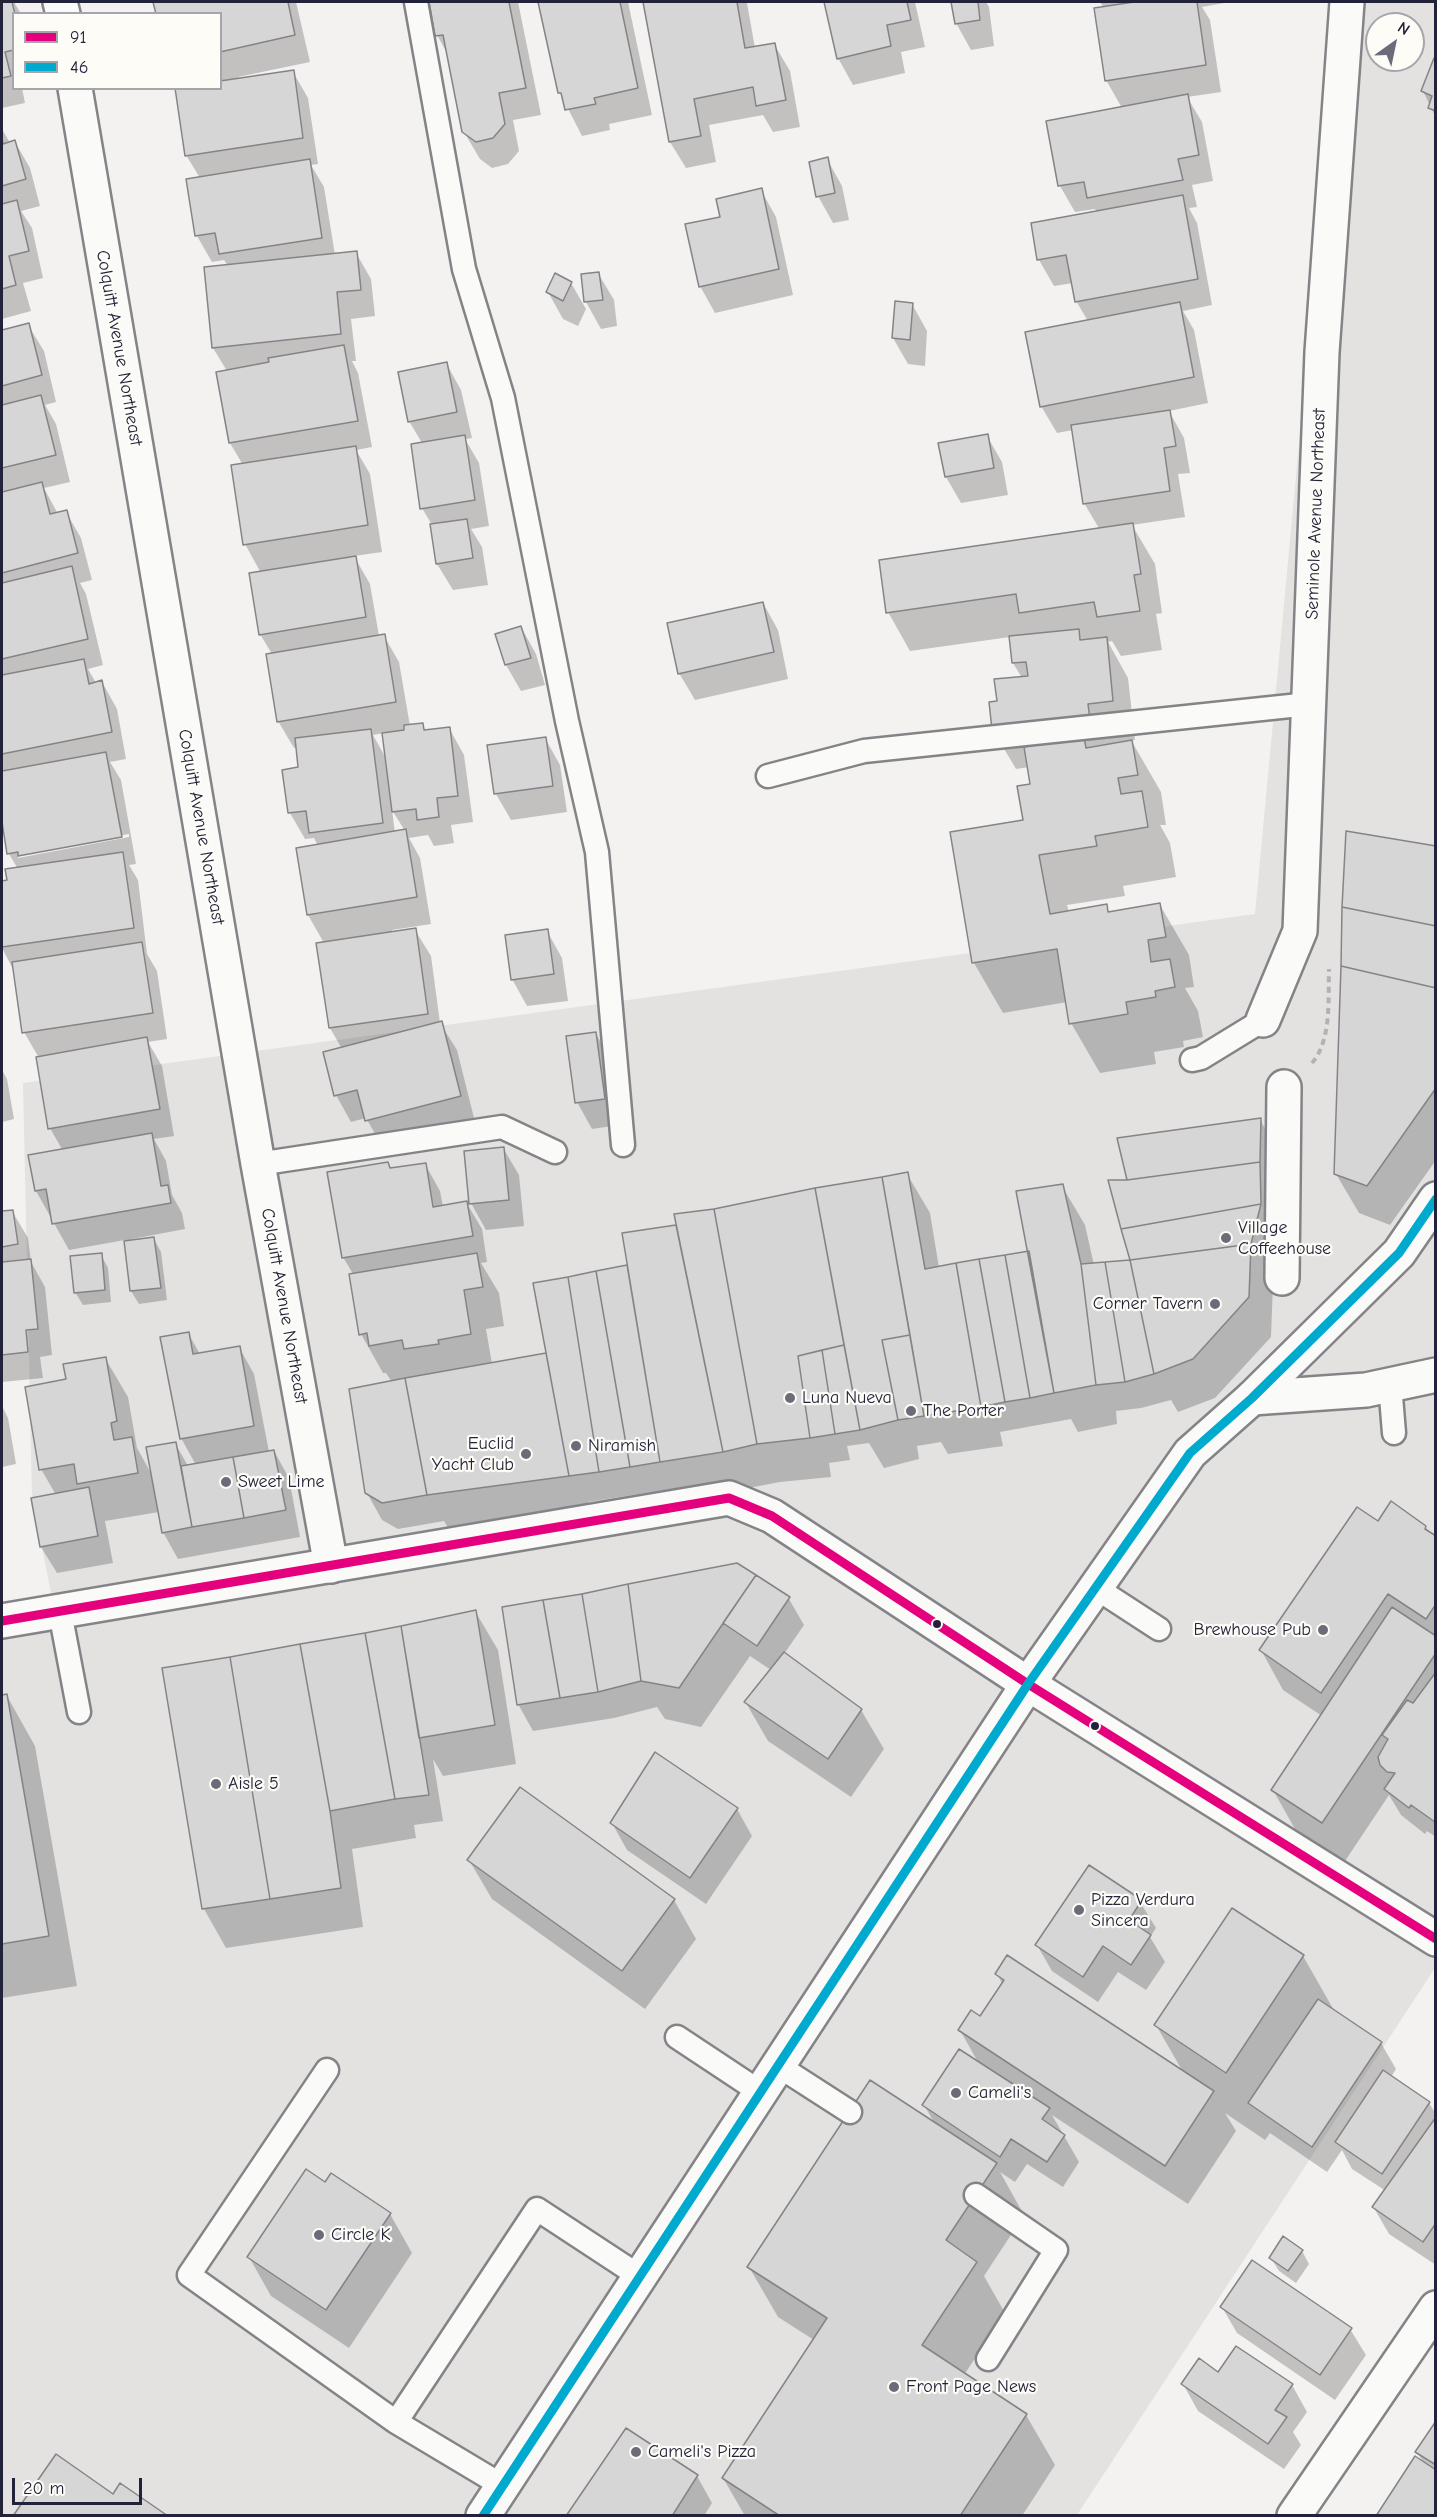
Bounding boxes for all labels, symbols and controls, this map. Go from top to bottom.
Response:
legend [12,12,222,90]
north arrow [1365,12,1425,72]
text: N [1394,18,1413,39]
text: 91 [70,27,87,48]
text: 46 [70,57,88,78]
street label: Colquitt Avenue Northeast [91,248,147,448]
street label: Seminole Avenue Northeast [1302,408,1330,620]
street label: Colquitt Avenue Northeast [173,727,229,927]
street label: Colquitt Avenue Northeast [256,1206,312,1406]
place label: Village Coffeehouse [1238,1217,1331,1260]
marker: Village Coffeehouse [1219,1231,1233,1245]
place label: Corner Tavern [1093,1293,1203,1315]
marker: Corner Tavern [1208,1297,1222,1311]
place label: Luna Nueva [802,1387,892,1409]
marker: Luna Nueva [783,1391,797,1405]
place label: The Porter [923,1400,1004,1422]
marker: The Porter [904,1404,918,1418]
place label: Euclid Yacht Club [432,1433,514,1476]
place label: Niramish [588,1435,656,1457]
marker: Niramish [569,1439,583,1453]
marker: Euclid Yacht Club [519,1447,533,1461]
place label: Sweet Lime [238,1471,325,1493]
marker: Sweet Lime [219,1475,233,1489]
unlabelled marker [931,1618,943,1630]
place label: Brewhouse Pub [1194,1619,1311,1641]
marker: Brewhouse Pub [1316,1623,1330,1637]
unlabelled marker [1089,1720,1101,1732]
place label: Aisle 5 [228,1773,279,1795]
marker: Aisle 5 [209,1777,223,1791]
place label: Pizza Verdura Sincera [1091,1889,1195,1932]
marker: Pizza Verdura Sincera [1072,1903,1086,1917]
place label: Cameli's [968,2082,1031,2104]
marker: Cameli's [949,2086,963,2100]
place label: Circle K [331,2224,390,2246]
marker: Circle K [312,2228,326,2242]
place label: Front Page News [906,2376,1036,2398]
marker: Front Page News [887,2380,901,2394]
place label: Cameli's Pizza [648,2441,756,2463]
marker: Cameli's Pizza [629,2445,643,2459]
scale bar [15,2466,146,2504]
text: 20 m [23,2478,64,2499]

